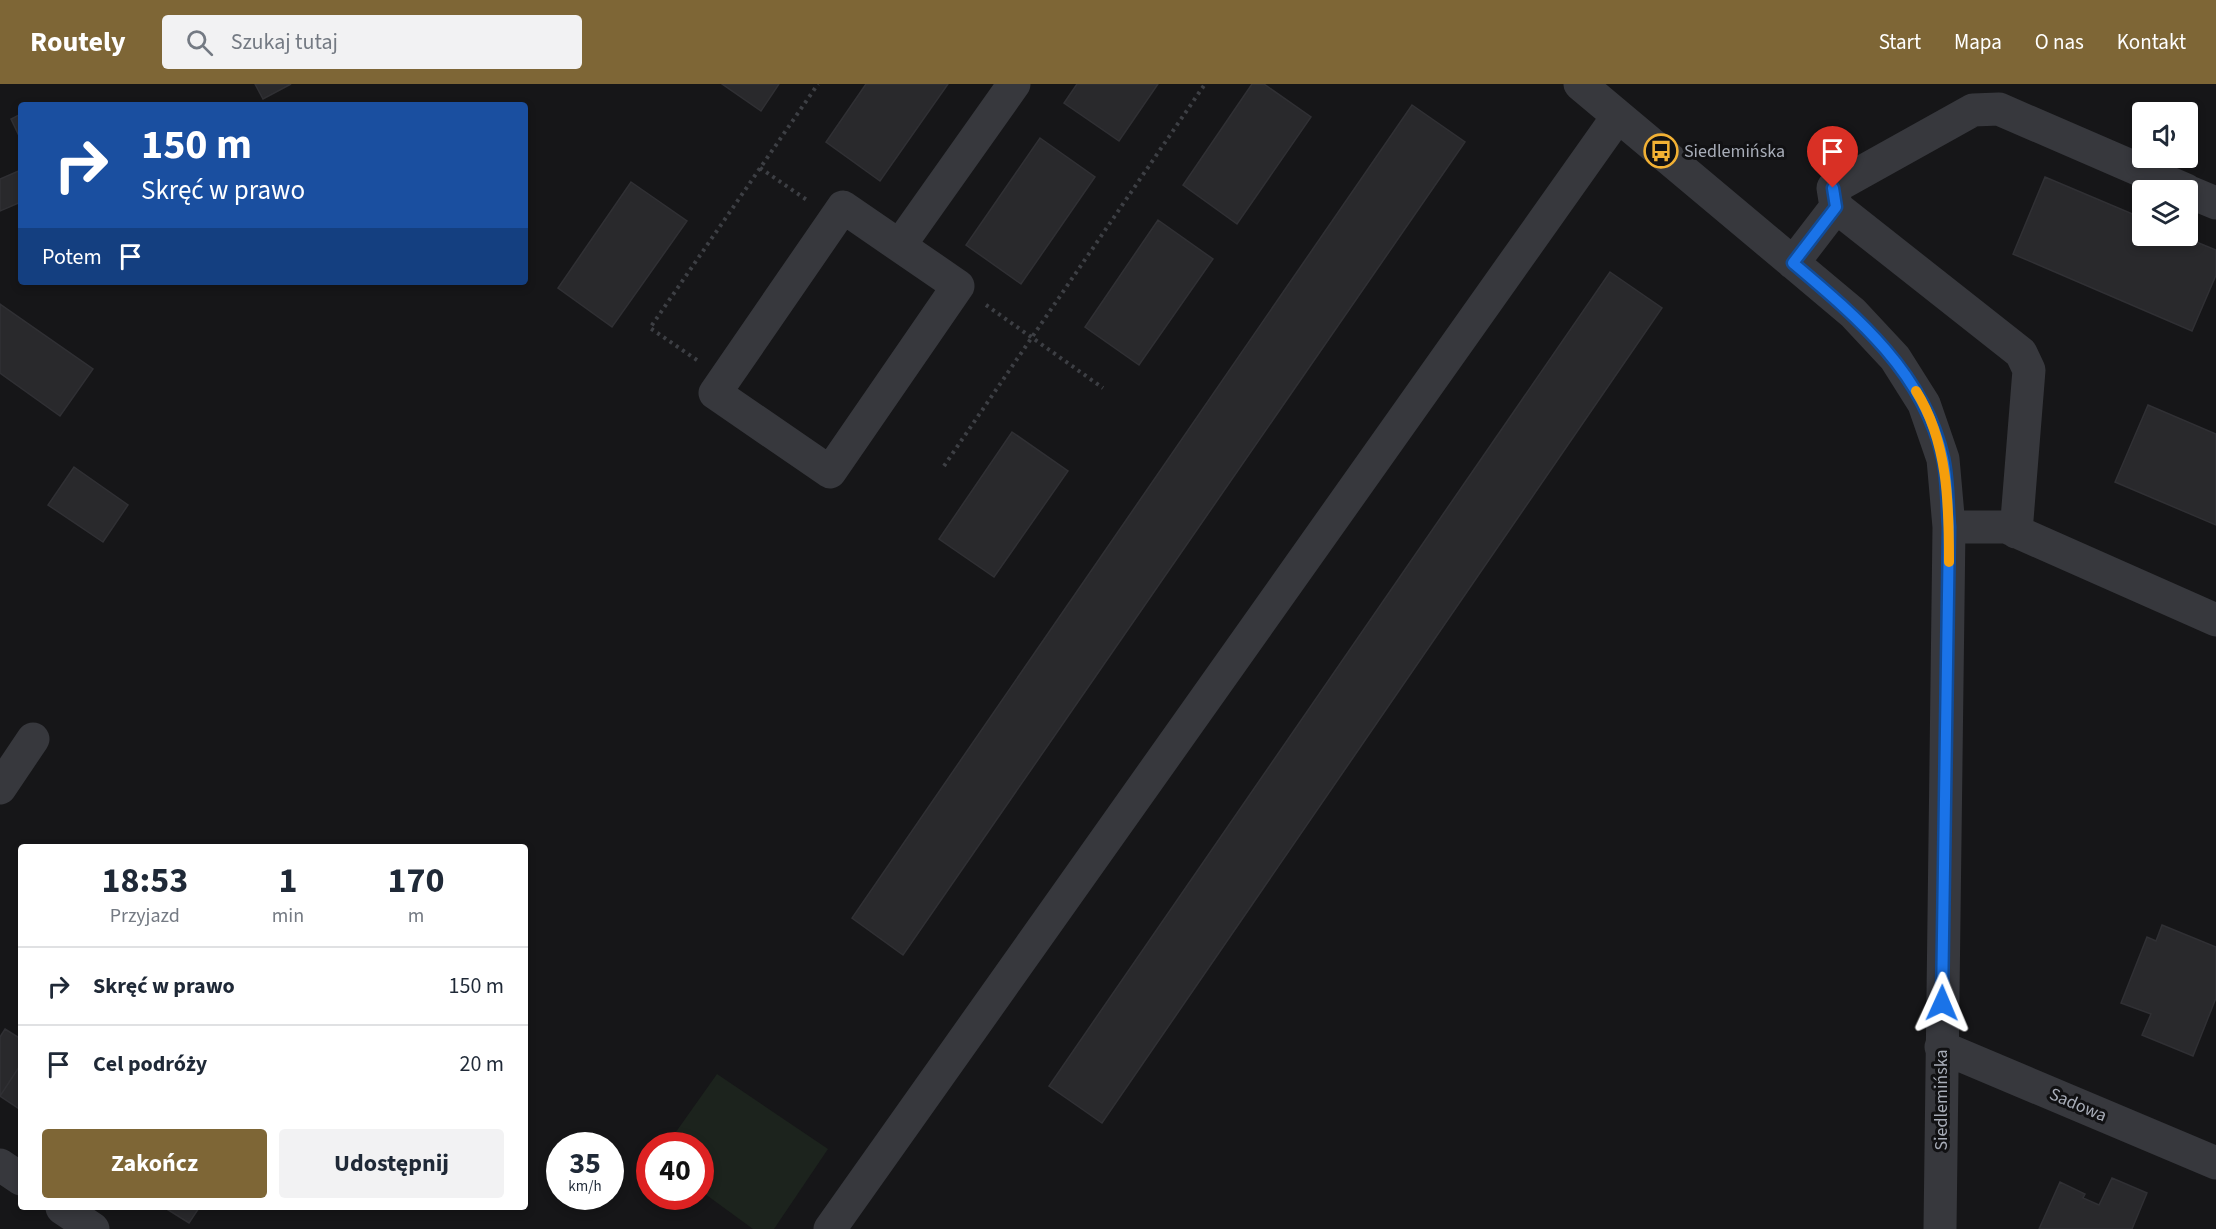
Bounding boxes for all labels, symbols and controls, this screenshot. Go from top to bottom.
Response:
search box [162,15,582,69]
text: Routely [30,22,126,62]
icon: search [183,26,216,59]
text: Szukaj tutaj [231,26,338,58]
text: Start [1879,27,1921,57]
text: Mapa [1954,27,2002,57]
text: O nas [2035,27,2084,57]
text: Kontakt [2117,27,2186,57]
map controls [2132,102,2198,246]
button: sound [2132,102,2198,168]
text: 150 m [141,115,252,175]
icon: right [42,126,120,204]
pin [1807,126,1858,188]
bus stop icon: Siedlemińska [1643,133,1679,169]
icon: arrive [1816,135,1849,168]
place label: Siedlemińska [1684,139,1785,164]
text: Skręć w prawo [141,171,305,210]
button: layers [2132,180,2198,246]
icon: arrive [114,240,147,273]
text: Potem [42,241,102,273]
text: 18:53 [101,855,188,906]
text: 1 [278,855,297,906]
text: 170 [388,855,445,906]
text: Przyjazd [110,902,180,930]
text: min [272,902,304,930]
text: m [408,902,424,930]
icon: right [42,970,75,1003]
text: Skręć w prawo [93,970,235,1002]
text: 150 m [449,970,504,1002]
position arrow [1910,971,1974,1035]
icon: arrive [42,1048,75,1081]
text: Cel podróży [93,1048,207,1080]
text: 20 m [459,1048,504,1080]
street label: Siedlemińska [1929,1049,1954,1151]
street label: Sadowa [2045,1082,2111,1128]
button: Zakończ [42,1129,267,1198]
button: Udostępnij [279,1129,504,1198]
speed limit sign: 40 [636,1132,714,1210]
text: 35 [569,1142,601,1185]
text: km/h [568,1176,602,1197]

